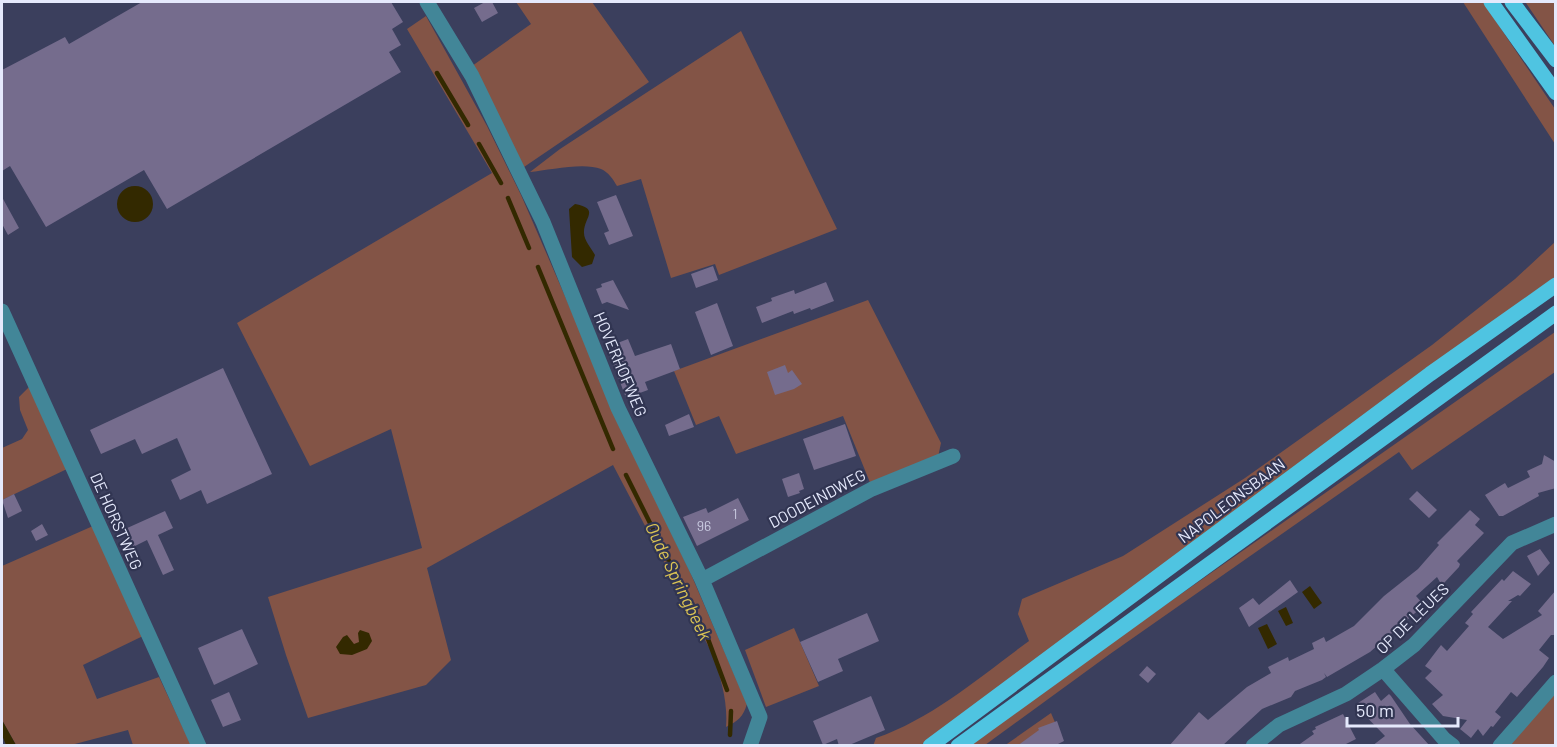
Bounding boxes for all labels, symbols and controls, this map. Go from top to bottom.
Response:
street label: HOVERHOFWEG [590,309,652,419]
street label: NAPOLEONSBAAN [1174,454,1288,546]
street label: DOODEINDWEG [765,465,869,531]
street label: DE HORSTWEG [87,469,147,573]
house number: 1 [733,505,737,522]
house number: 96 [697,517,711,534]
water label: Oude Springbeek [641,518,717,644]
street label: OP DE LEUES [1372,579,1452,657]
scale bar [1347,690,1458,728]
text: 50 m [1356,699,1394,721]

